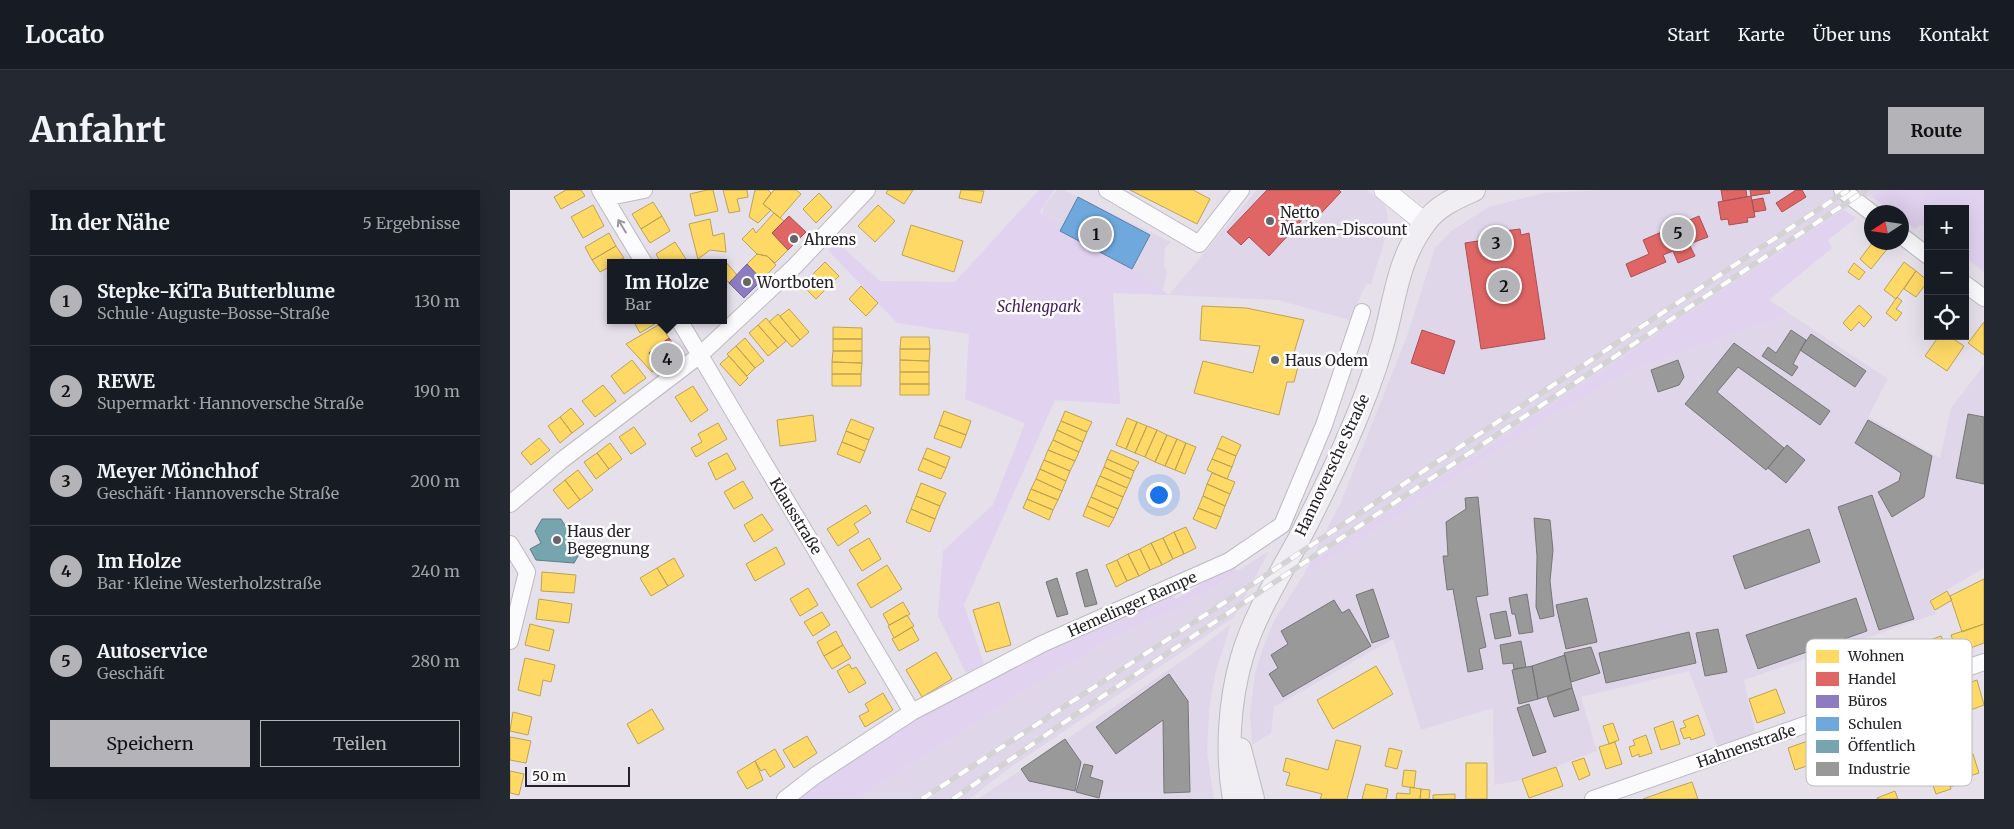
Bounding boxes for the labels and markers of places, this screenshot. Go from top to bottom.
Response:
place label: Netto Marken-Discount [1280,203,1407,239]
pin: 5 [1662,214,1694,252]
pin: 1 [1080,215,1112,253]
marker: Netto Marken-Discount [1264,215,1276,227]
pin: 3 [1480,224,1512,262]
place label: Ahrens [803,230,856,249]
marker: Ahrens [788,233,800,245]
pin: 2 [1488,267,1520,305]
place label: Wortboten [756,273,834,292]
marker: Wortboten [741,276,753,288]
pin: 4 [651,340,683,378]
place label: Haus Odem [1285,351,1368,370]
marker: Haus Odem [1269,354,1281,366]
place label: Haus der Begegnung [567,522,649,558]
marker: Haus der Begegnung [551,534,563,546]

